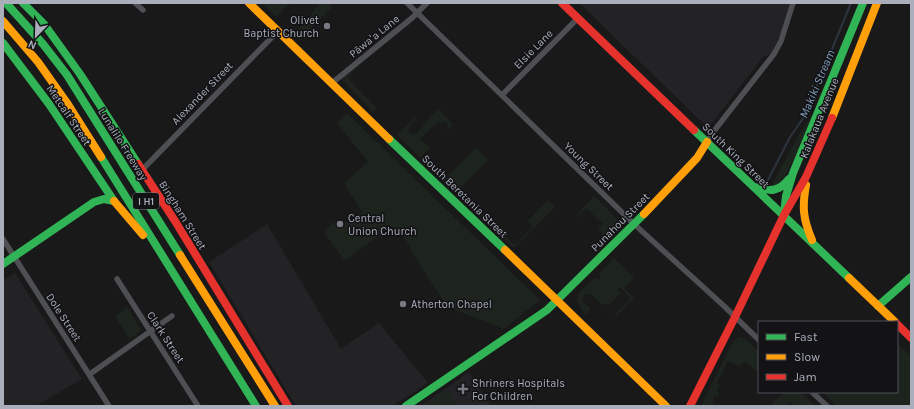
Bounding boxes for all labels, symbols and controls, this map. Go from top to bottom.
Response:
street label: Pāwaʻa Lane [347,12,402,61]
place label: Olivet Baptist Church [243,14,319,40]
north arrow [16,16,56,56]
marker: Olivet Baptist Church [322,21,332,31]
street label: Elsie Lane [511,27,556,72]
text: N [26,37,38,52]
water label: Makiki Stream [796,48,838,120]
street label: Alexander Street [169,59,236,127]
street label: Kalakaua Avenue [797,76,842,160]
street label: Metcalf Street [43,82,94,148]
street label: Lunalilo Freeway [95,106,150,183]
street label: South King Street [699,120,772,191]
street label: Young Street [561,140,616,193]
street label: South Beretania Street [419,152,510,241]
street label: Bingham Street [156,178,209,252]
street label: Punahou Street [588,190,652,254]
road number: I H1 [133,193,159,209]
place label: Central Union Church [348,212,417,238]
marker: Central Union Church [335,219,345,229]
street label: Dole Street [43,291,84,344]
place label: Atherton Chapel [411,298,492,311]
marker: Atherton Chapel [398,299,408,309]
street label: Clark Street [144,309,187,366]
legend [758,321,898,393]
text: Fast [794,330,818,344]
text: Slow [794,350,820,364]
text: Jam [794,370,817,384]
place label: Shriners Hospitals For Children [472,377,565,403]
marker: Shriners Hospitals For Children [457,383,469,395]

